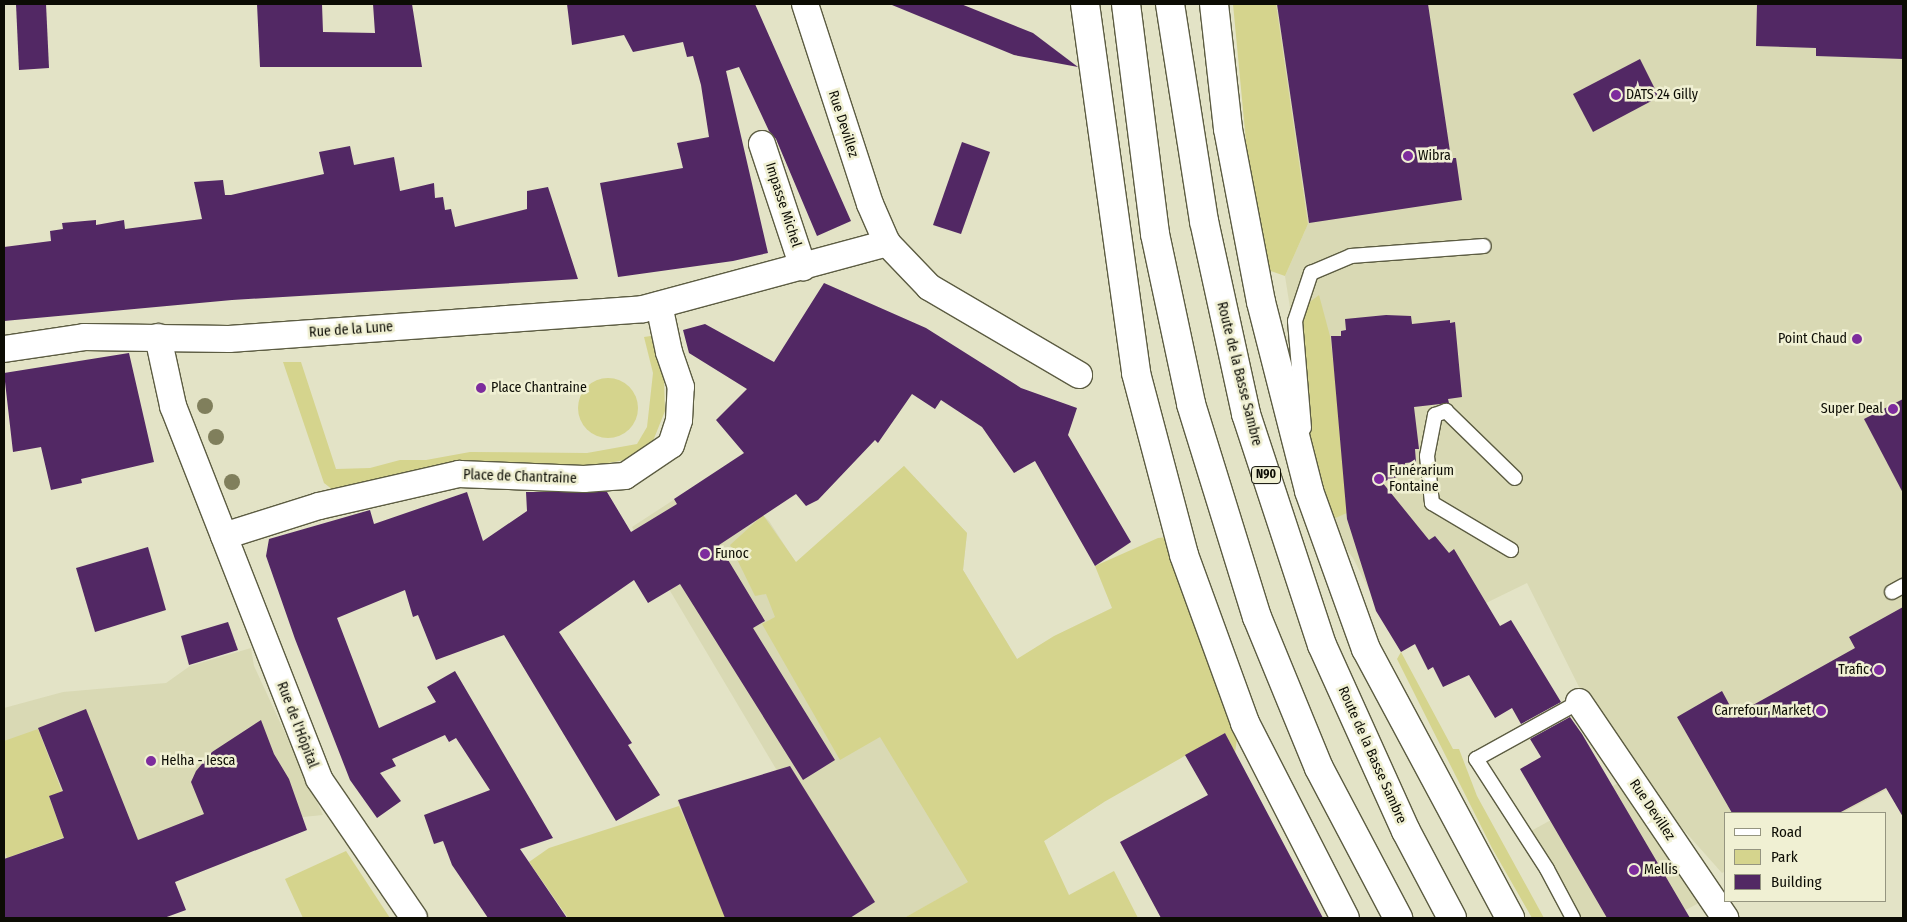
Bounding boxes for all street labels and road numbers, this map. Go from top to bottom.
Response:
street label: Rue Devillez [824,88,862,160]
street label: Impasse Michel [761,161,805,249]
street label: Route de la Basse Sambre [1213,300,1265,448]
street label: Rue de la Lune [308,319,394,341]
road number: N90 [1251,466,1281,484]
street label: Place de Chantraine [463,467,577,487]
street label: Rue de l'Hôpital [273,680,321,770]
street label: Route de la Basse Sambre [1334,684,1410,826]
street label: Rue Devillez [1626,776,1678,844]

